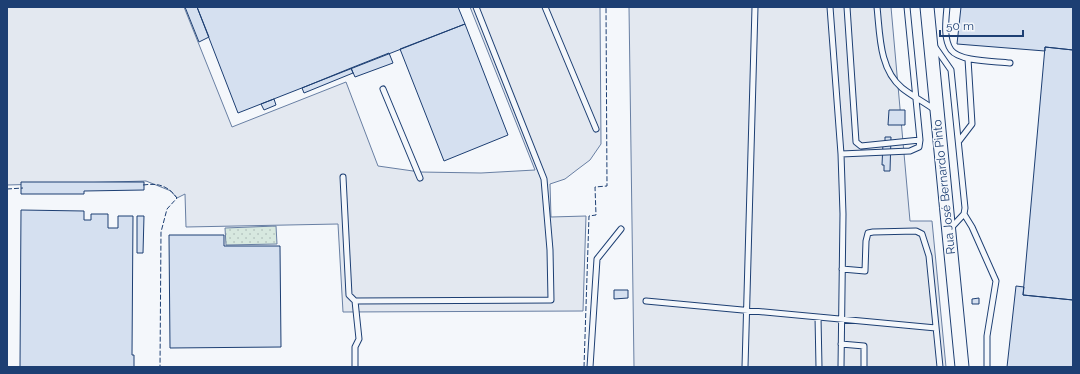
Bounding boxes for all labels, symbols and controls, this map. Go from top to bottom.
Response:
scale bar [940,12,1023,38]
text: 50 m [946,19,974,33]
street label: Rua José Bernardo Pinto [930,119,958,255]

